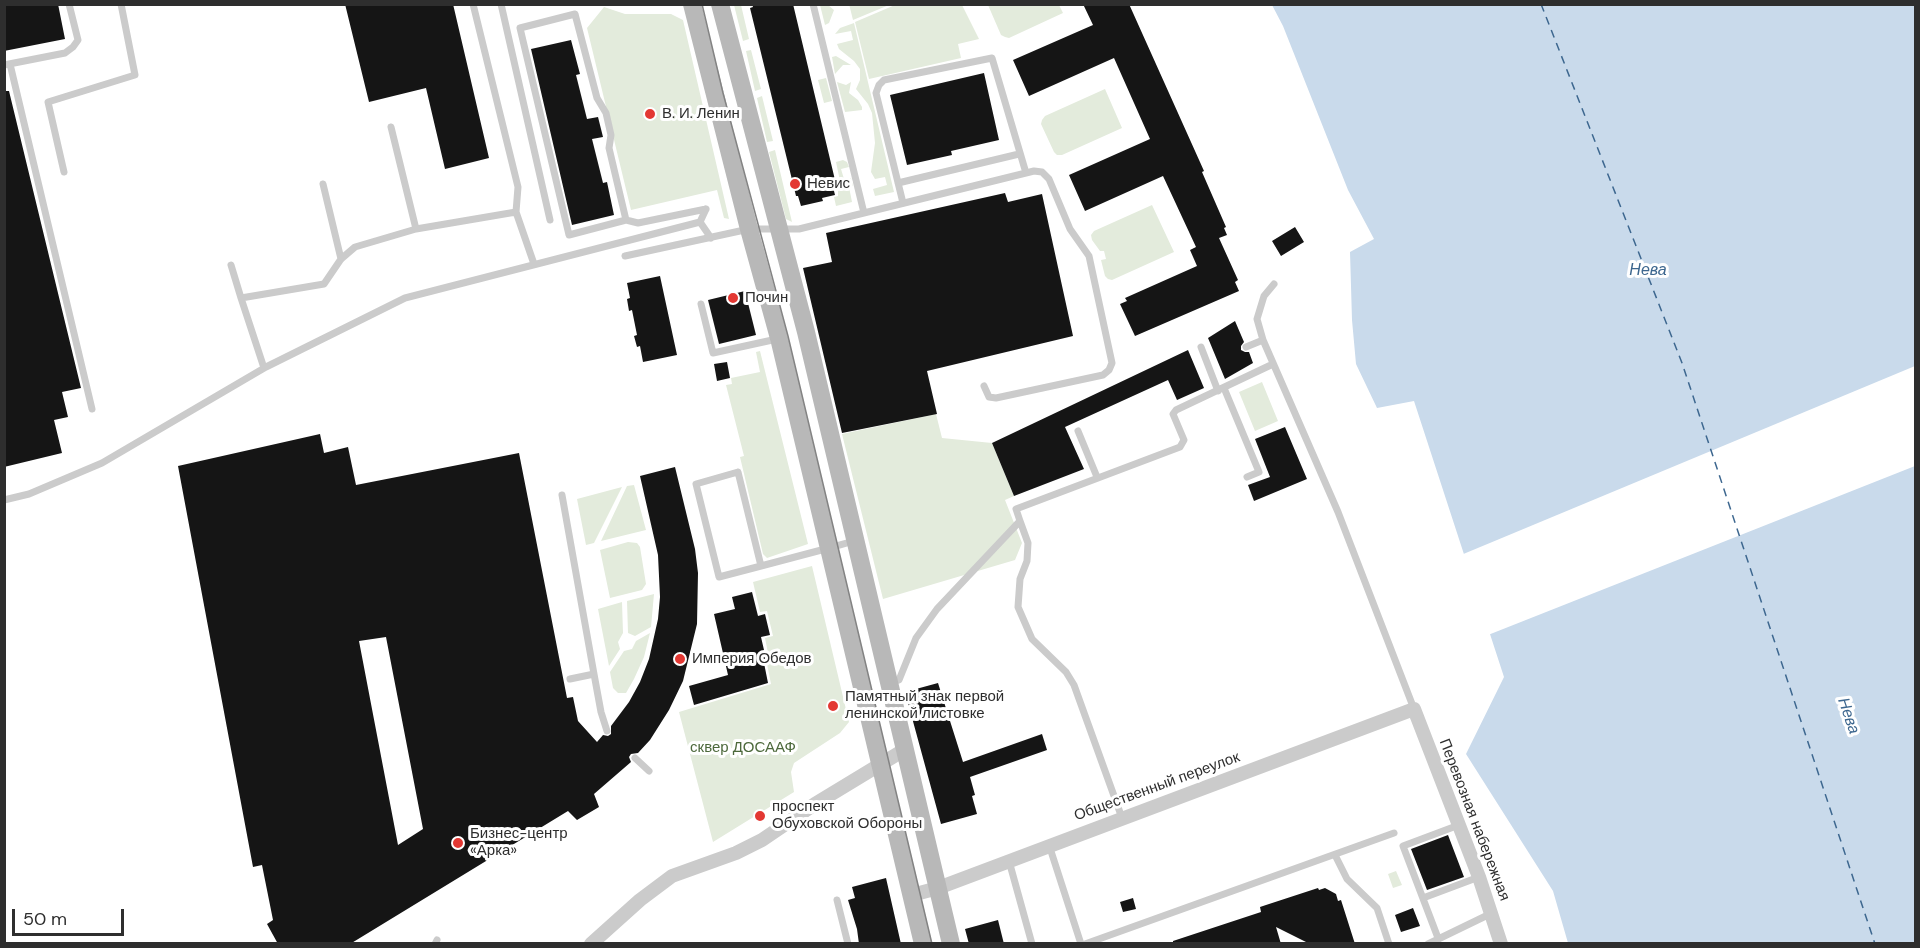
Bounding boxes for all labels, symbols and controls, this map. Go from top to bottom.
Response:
place label: В. И. Ленин [662,105,740,123]
marker: В. И. Ленин [643,107,657,121]
place label: Невис [807,175,850,193]
marker: Невис [788,177,802,191]
water label: Нева [1629,261,1667,281]
place label: Почин [745,289,788,307]
marker: Почин [726,291,740,305]
place label: Империя Обедов [692,650,812,668]
marker: Империя Обедов [673,652,687,666]
place label: Памятный знак первой ленинской листовке [845,688,1004,723]
water label: Нева [1833,695,1863,737]
marker: Памятный знак первой ленинской листовке [826,699,840,713]
street label: Перевозная набережная [1435,736,1513,904]
park label: сквер ДОСААФ [690,739,796,757]
street label: Общественный переулок [1072,749,1242,825]
place label: проспект Обуховской Обороны [772,798,922,833]
marker: проспект Обуховской Обороны [753,809,767,823]
place label: Бизнес-центр «Арка» [470,825,568,860]
marker: Бизнес-центр «Арка» [451,836,465,850]
scale bar [15,897,128,935]
text: 50 m [23,907,67,931]

